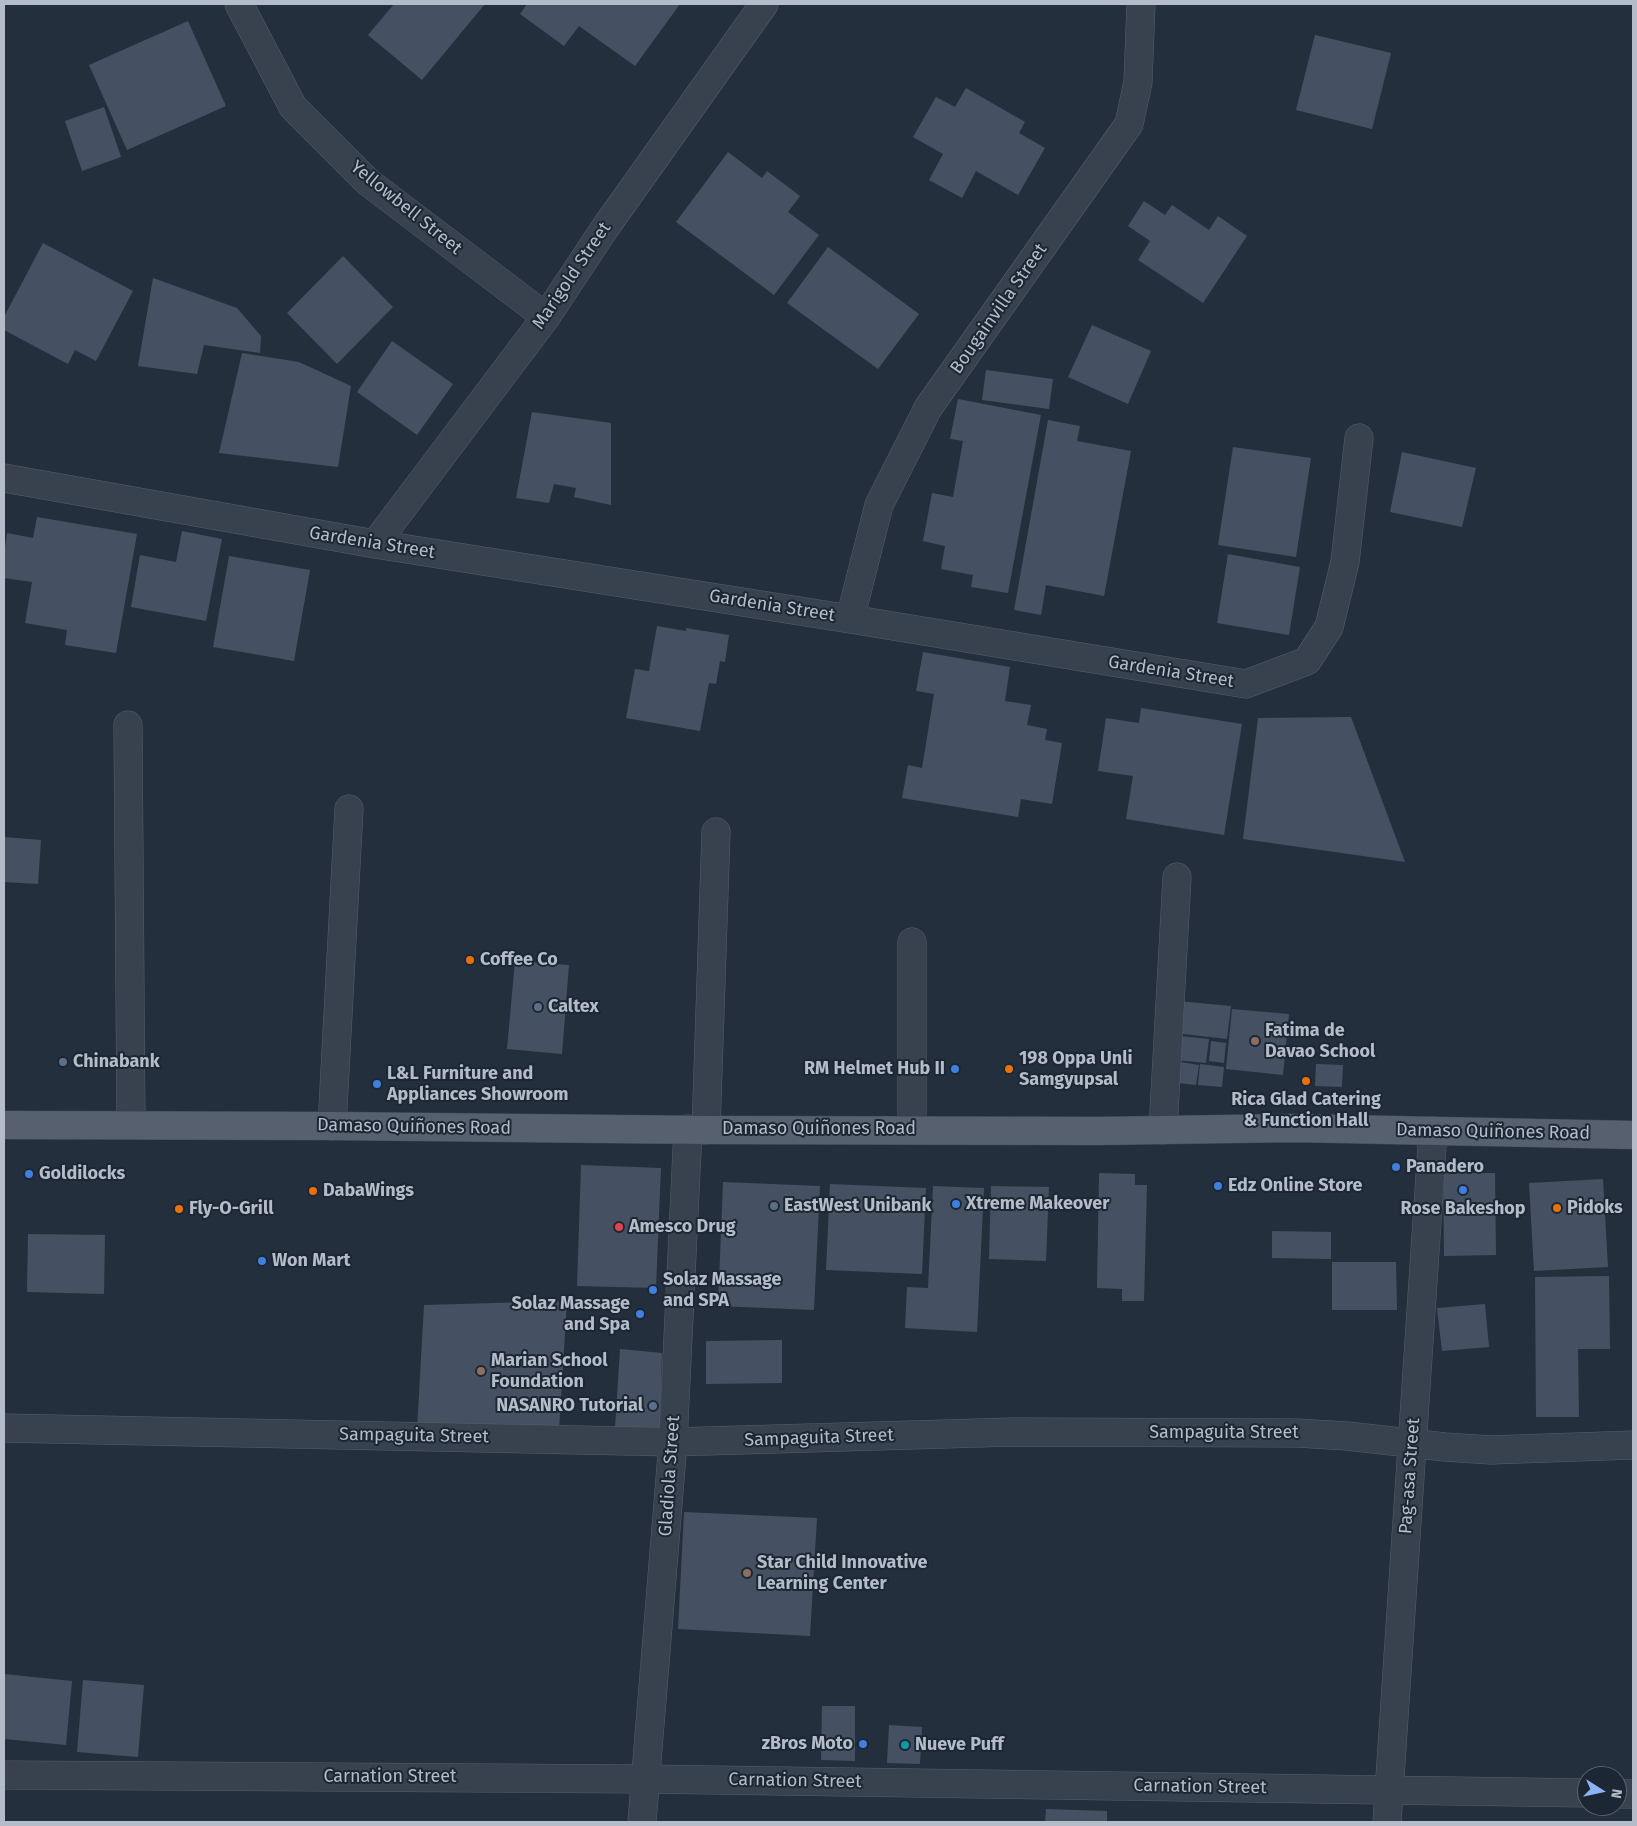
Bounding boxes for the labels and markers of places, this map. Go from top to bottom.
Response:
place label: Coffee Co [480,949,558,971]
marker: Coffee Co [464,954,476,966]
place label: Caltex [548,996,599,1018]
marker: Caltex [532,1001,544,1013]
place label: Fatima de Davao School [1265,1020,1375,1062]
marker: Fatima de Davao School [1249,1035,1261,1047]
place label: 198 Oppa Unli Samgyupsal [1019,1048,1133,1090]
place label: Chinabank [73,1051,160,1073]
marker: Chinabank [57,1056,69,1068]
place label: RM Helmet Hub II [804,1058,945,1080]
place label: L&L Furniture and Appliances Showroom [387,1063,569,1106]
marker: RM Helmet Hub II [949,1063,961,1075]
marker: 198 Oppa Unli Samgyupsal [1003,1063,1015,1075]
marker: Rica Glad Catering & Function Hall [1300,1075,1312,1087]
marker: L&L Furniture and Appliances Showroom [371,1078,383,1090]
place label: Rica Glad Catering & Function Hall [1231,1089,1381,1132]
place label: Panadero [1406,1156,1484,1178]
marker: Panadero [1390,1161,1402,1173]
place label: Goldilocks [39,1163,125,1185]
marker: Goldilocks [23,1168,35,1180]
place label: Edz Online Store [1228,1175,1362,1197]
place label: DabaWings [323,1180,414,1202]
marker: Edz Online Store [1212,1180,1224,1192]
marker: Rose Bakeshop [1457,1184,1469,1196]
marker: DabaWings [307,1185,319,1197]
place label: Xtreme Makeover [966,1193,1109,1215]
place label: EastWest Unibank [784,1195,931,1217]
place label: Pidoks [1567,1197,1623,1219]
place label: Fly-O-Grill [189,1198,274,1220]
marker: Xtreme Makeover [950,1198,962,1210]
place label: Rose Bakeshop [1400,1198,1526,1220]
marker: EastWest Unibank [768,1200,780,1212]
marker: Pidoks [1551,1202,1563,1214]
marker: Fly-O-Grill [173,1203,185,1215]
place label: Amesco Drug [629,1216,736,1238]
marker: Amesco Drug [613,1221,625,1233]
place label: Won Mart [272,1250,350,1272]
marker: Won Mart [256,1255,268,1267]
place label: Solaz Massage and SPA [663,1269,782,1312]
marker: Solaz Massage and SPA [647,1284,659,1296]
place label: Solaz Massage and Spa [511,1293,630,1336]
marker: Solaz Massage and Spa [634,1308,646,1320]
place label: Marian School Foundation [491,1350,607,1392]
marker: Marian School Foundation [475,1365,487,1377]
place label: NASANRO Tutorial [496,1395,643,1417]
marker: NASANRO Tutorial [647,1400,659,1412]
place label: Star Child Innovative Learning Center [757,1552,927,1595]
marker: Star Child Innovative Learning Center [741,1567,753,1579]
place label: zBros Moto [762,1733,853,1755]
place label: Nueve Puff [915,1734,1004,1756]
marker: zBros Moto [857,1738,869,1750]
marker: Nueve Puff [899,1739,911,1751]

